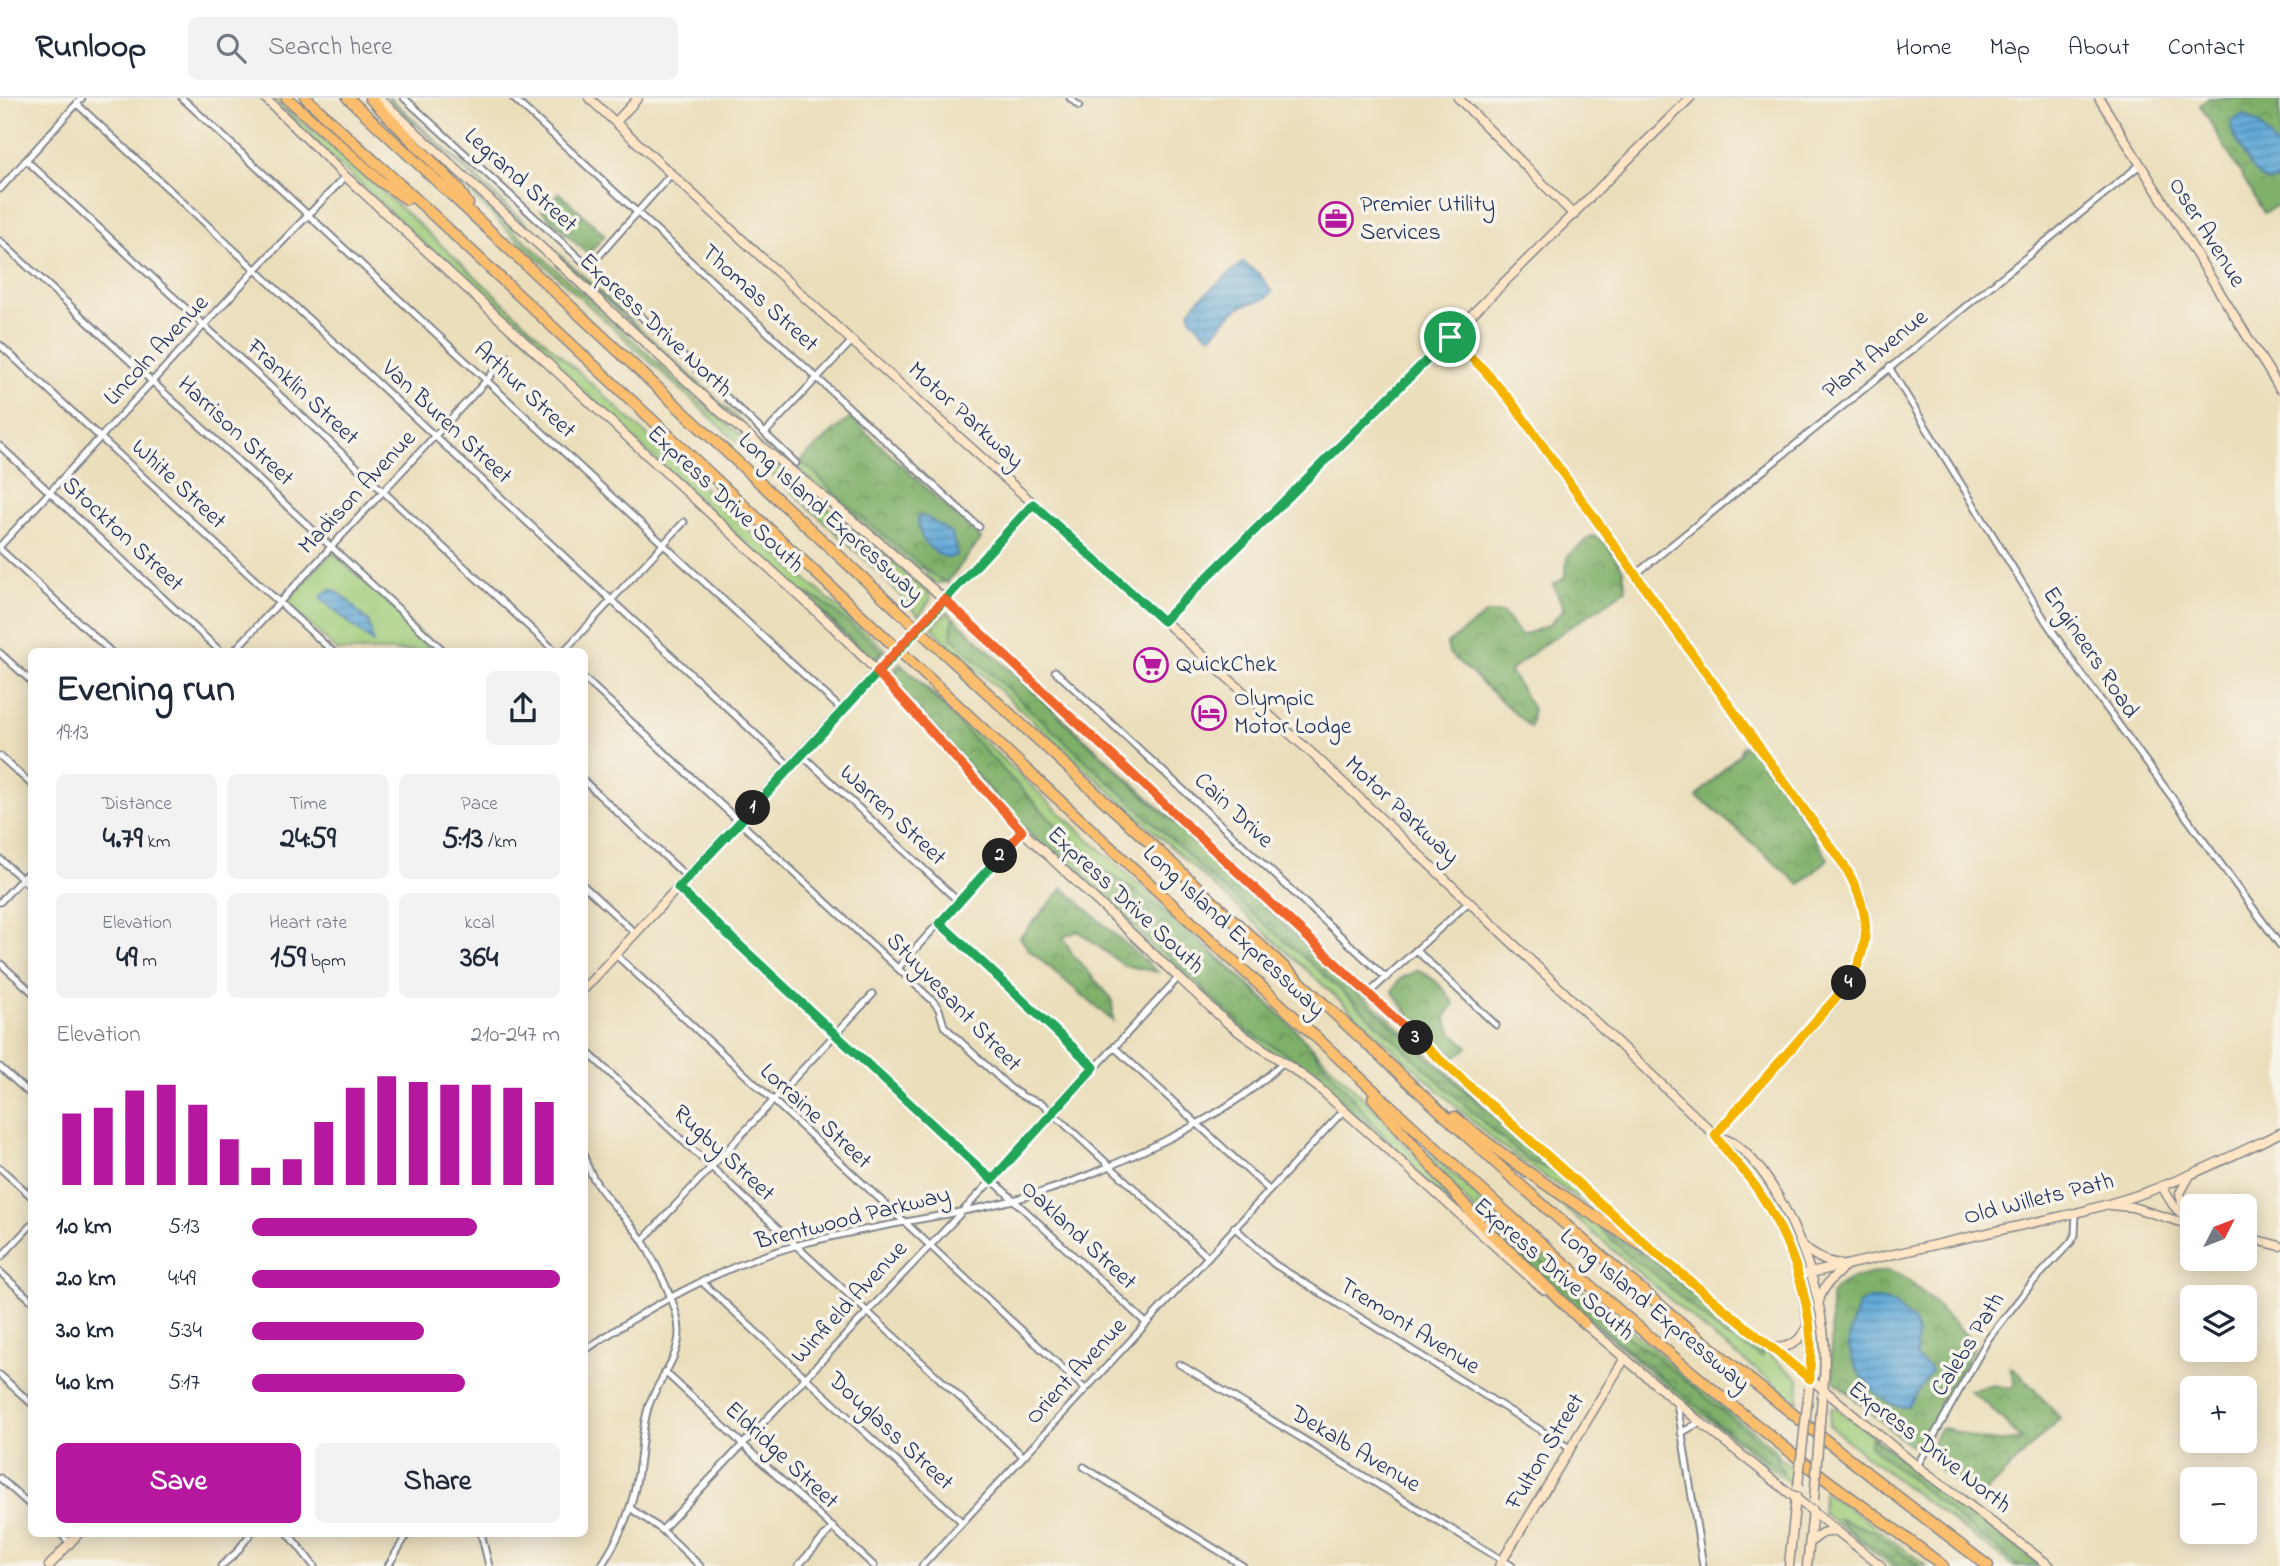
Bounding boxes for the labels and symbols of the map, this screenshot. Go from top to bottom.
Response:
street label: Legrand Street [455,120,585,242]
street label: Oser Avenue [2158,171,2254,295]
place label: Premier Utility Services [1360,188,1495,251]
office icon: Premier Utility Services [1317,200,1355,238]
street label: Thomas Street [692,237,826,361]
street label: Express Drive North [570,245,740,407]
street label: Lincoln Avenue [96,287,218,415]
street label: Plant Avenue [1816,301,1937,409]
pin [1420,307,1480,367]
street label: Franklin Street [237,331,366,455]
street label: Arthur Street [465,334,583,448]
street label: Van Buren Street [372,352,520,493]
street label: Motor Parkway [898,354,1031,479]
street label: Harrison Street [169,368,301,496]
street label: Express Drive South [638,418,812,582]
street label: Madison Avenue [291,423,425,563]
street label: Long Island Expressway [729,425,931,612]
street label: White Street [122,431,234,539]
street label: Stockton Street [53,469,191,601]
street label: Engineers Road [2033,580,2147,726]
supermarket icon: QuickChek [1132,646,1170,684]
place label: QuickChek [1176,648,1277,683]
place label: Olympic Motor Lodge [1234,682,1352,745]
hotel icon: Olympic Motor Lodge [1190,694,1228,732]
street label: Motor Parkway [1335,748,1466,874]
street label: Warren Street [831,757,953,875]
street label: Cain Drive [1185,765,1281,858]
pin: 1 [736,790,770,826]
street label: Express Drive South [1038,819,1212,983]
pin: 2 [982,838,1018,874]
street label: Long Island Expressway [1133,838,1332,1027]
street label: Stuyvesant Street [876,925,1029,1082]
pin: 4 [1832,966,1867,1001]
pin: 3 [1398,1020,1434,1056]
street label: Lorraine Street [751,1056,879,1178]
street label: Rugby Street [663,1097,782,1212]
street label: Old Willets Path [1960,1164,2118,1236]
street label: Oakland Street [1012,1173,1144,1299]
street label: Brentwood Parkway [751,1178,954,1261]
street label: Express Drive South [1464,1190,1642,1350]
north arrow [2180,1194,2258,1270]
street label: Long Island Expressway [1550,1221,1757,1402]
street label: Winfield Avenue [784,1233,917,1373]
street label: Tremont Avenue [1332,1270,1487,1385]
street label: Calebs Path [1923,1286,2015,1404]
street label: Orient Avenue [1018,1310,1136,1434]
street label: Douglass Street [818,1363,961,1500]
street label: Express Drive North [1840,1373,2018,1523]
street label: Fulton Street [1497,1387,1595,1518]
street label: Eldridge Street [716,1394,846,1518]
street label: Dekalb Avenue [1282,1397,1427,1503]

